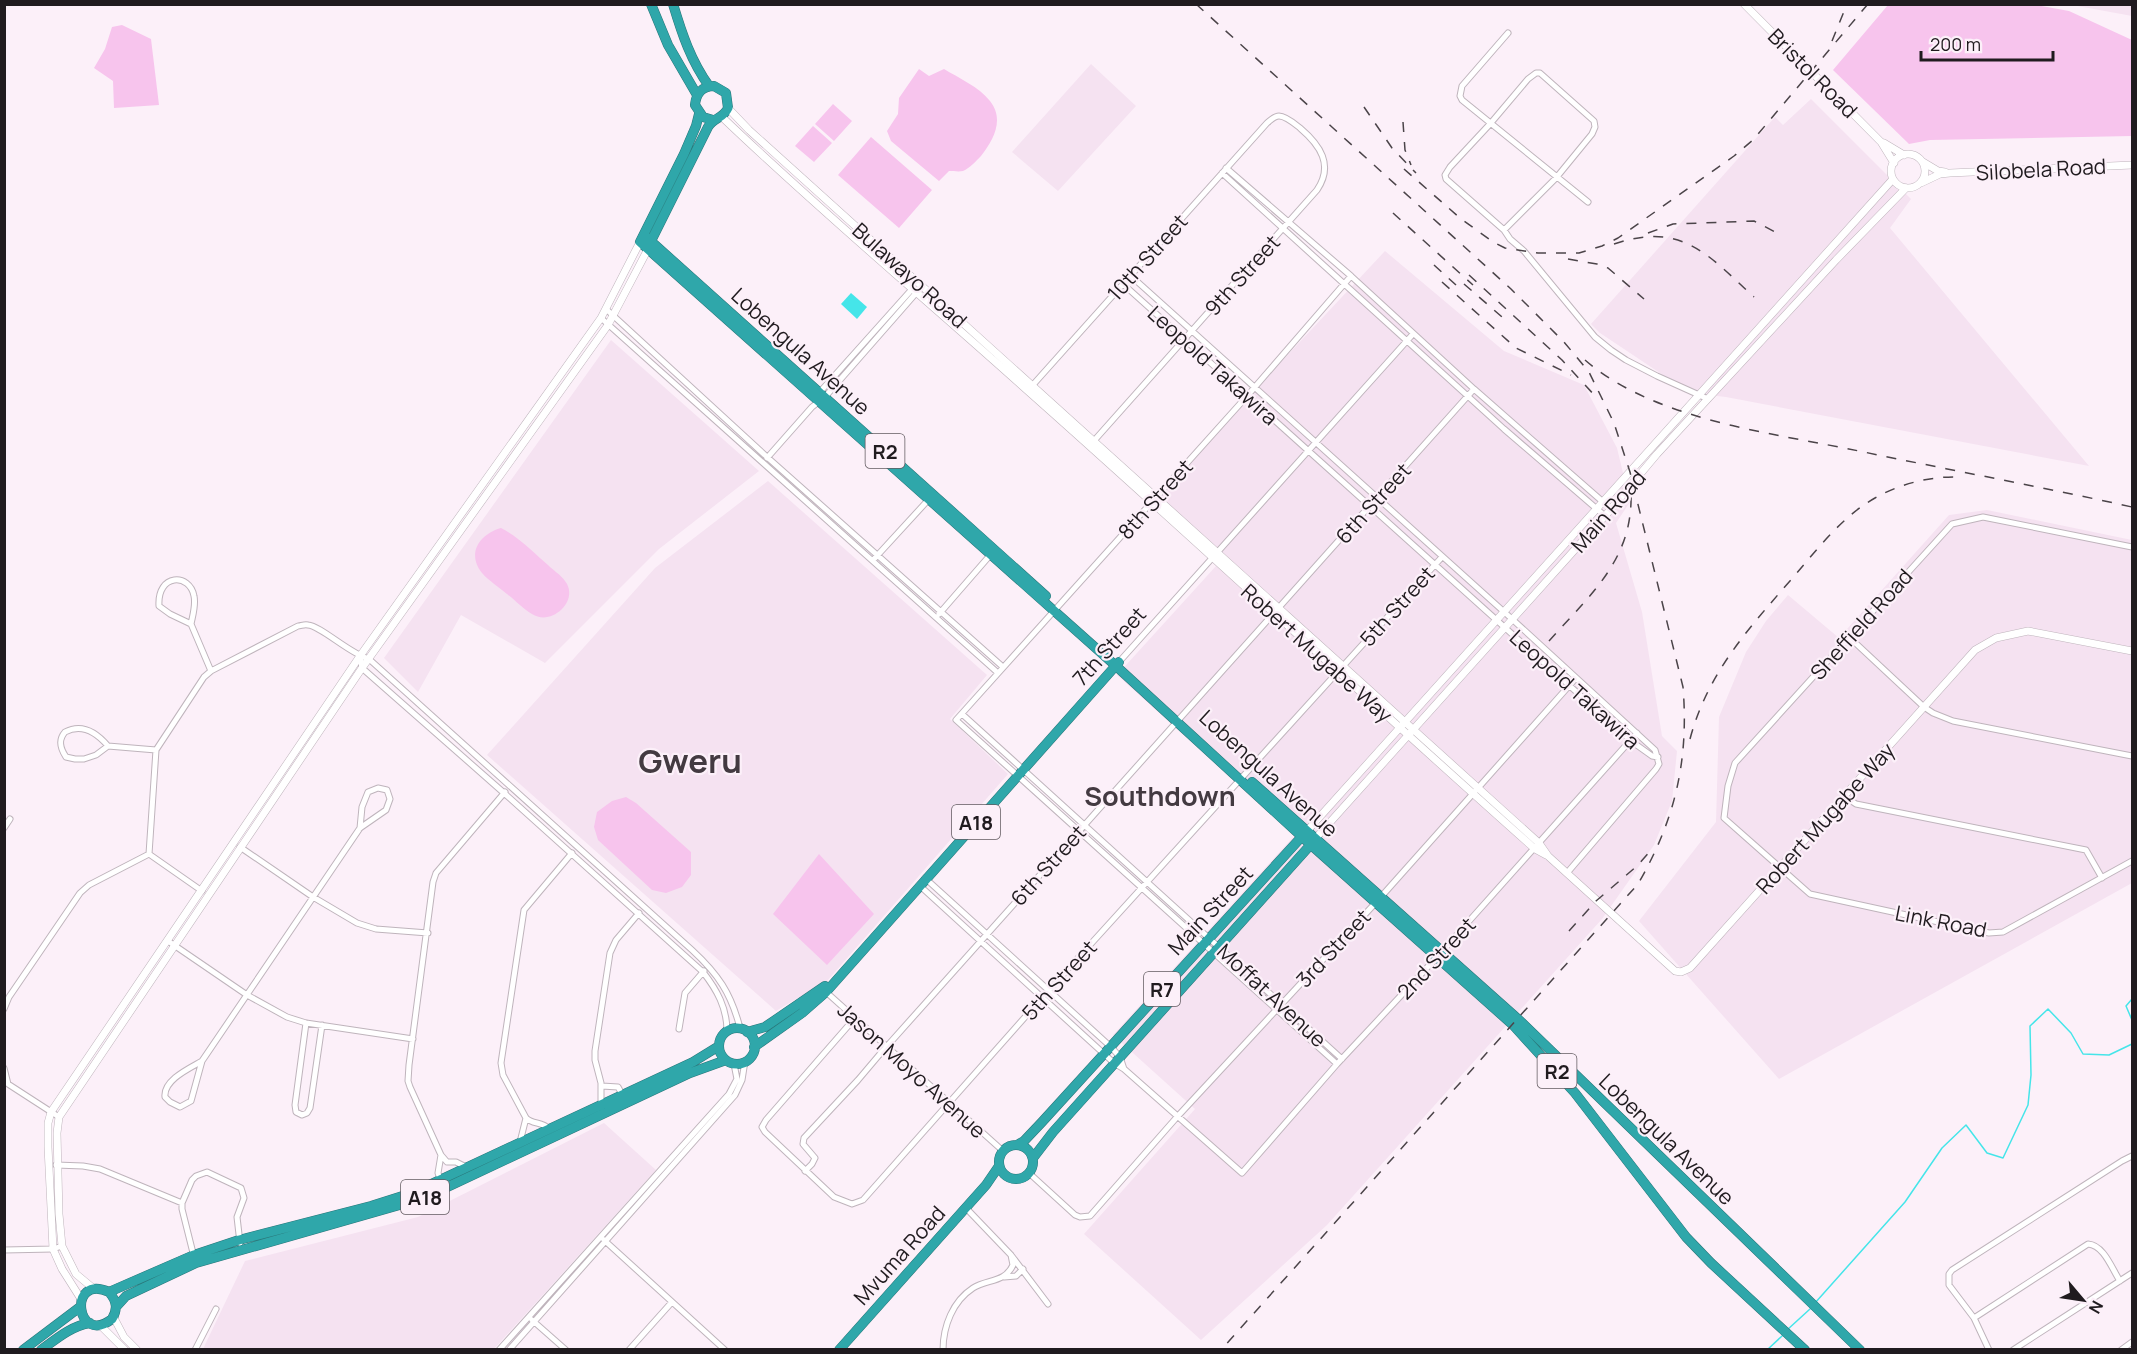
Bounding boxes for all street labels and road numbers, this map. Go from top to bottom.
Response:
street label: Bristol Road [1762,22,1864,124]
street label: Silobela Road [1975,152,2107,186]
street label: 10th Street [1101,208,1193,306]
street label: Bulawayo Road [847,216,973,334]
street label: 9th Street [1198,229,1286,321]
street label: Lobengula Avenue [726,281,876,421]
street label: Leopold Takawira [1142,299,1284,431]
road number: R2 [866,434,904,468]
street label: 8th Street [1111,453,1199,545]
street label: 6th Street [1329,457,1417,549]
street label: Main Road [1564,464,1652,558]
street label: 5th Street [1354,560,1440,652]
street label: Sheffield Road [1804,562,1918,686]
street label: Robert Mugabe Way [1235,578,1399,728]
street label: 7th Street [1066,600,1152,692]
street label: Leopold Takawira [1504,623,1646,755]
street label: Lobengula Avenue [1194,703,1344,843]
street label: Robert Mugabe Way [1750,736,1900,900]
road number: A18 [952,805,1000,839]
street label: 6th Street [1004,819,1092,911]
street label: Main Street [1161,859,1259,961]
street label: Link Road [1893,898,1989,944]
street label: 3rd Street [1290,903,1376,993]
street label: 2nd Street [1391,911,1481,1005]
street label: 5th Street [1016,934,1102,1026]
street label: Moffat Avenue [1211,937,1333,1053]
road number: R7 [1144,972,1180,1006]
street label: Jason Moyo Avenue [832,996,992,1144]
road number: R2 [1538,1054,1576,1088]
street label: Lobengula Avenue [1593,1067,1741,1211]
road number: A18 [401,1180,449,1214]
street label: Mvuma Road [847,1199,951,1311]

